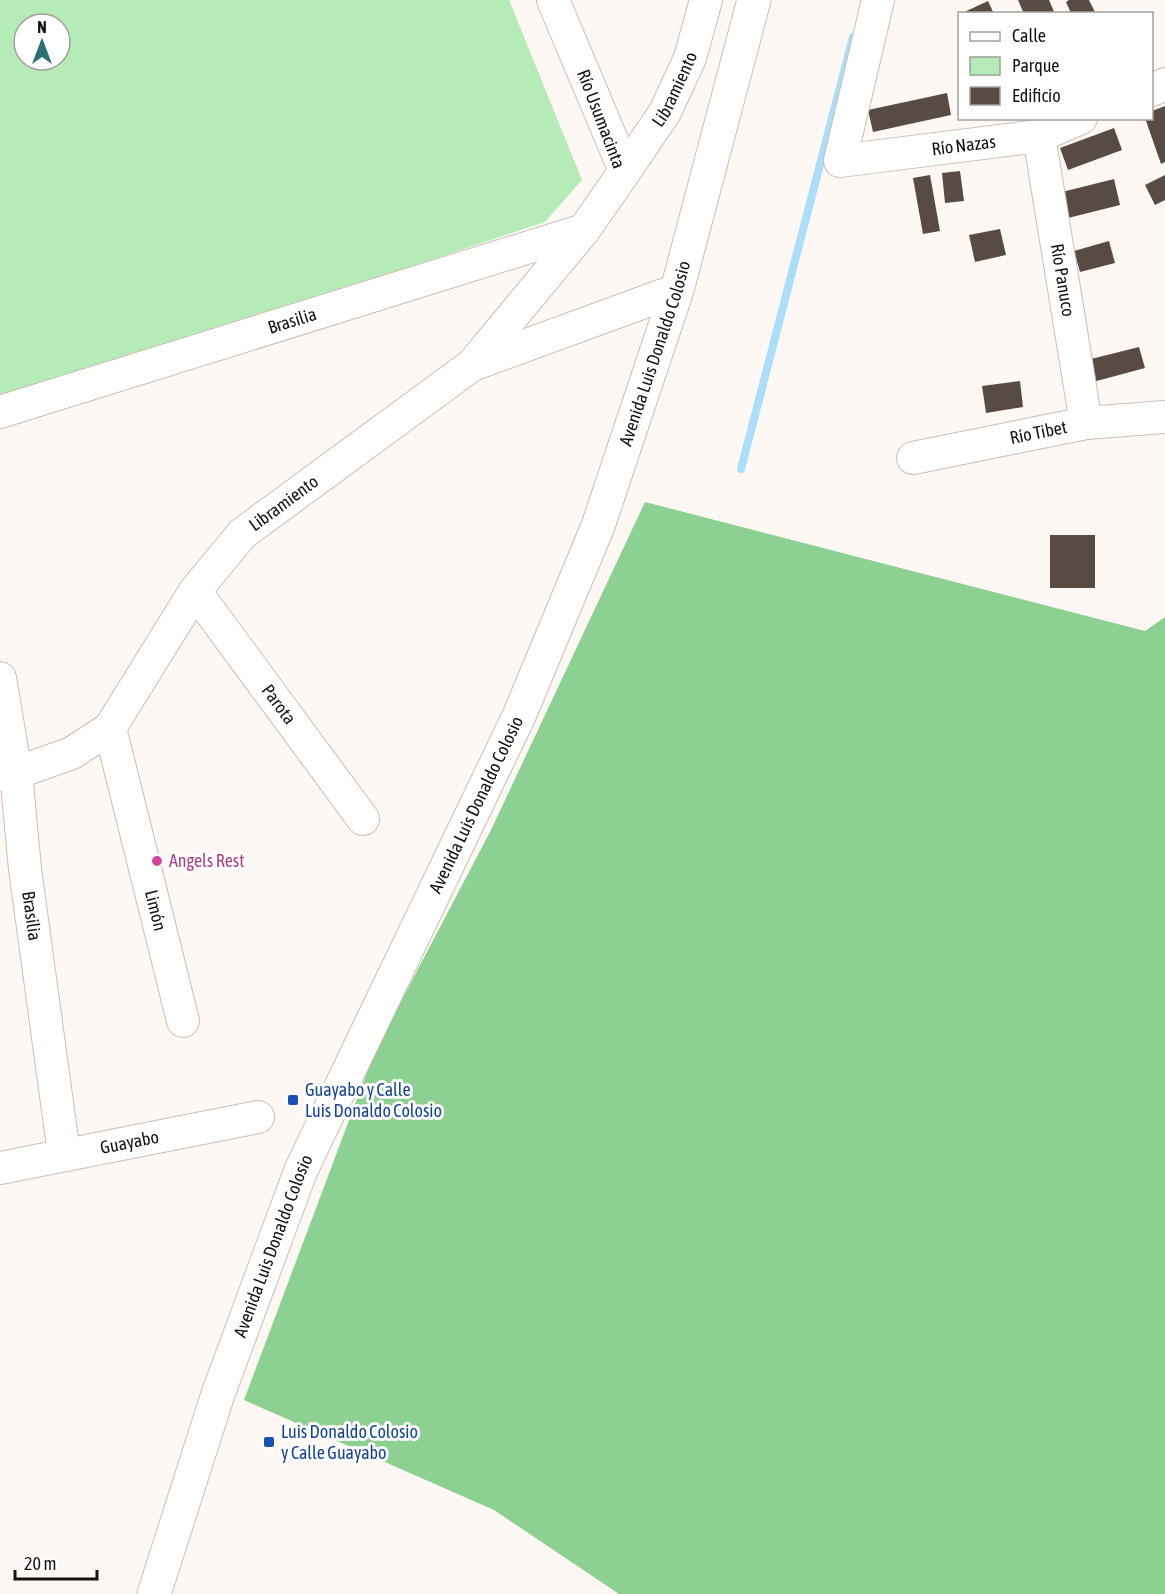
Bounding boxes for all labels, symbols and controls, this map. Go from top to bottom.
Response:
north arrow [12,12,72,72]
legend [958,12,1153,120]
text: N [37,18,47,36]
text: Calle [1012,25,1046,46]
street label: Libramiento [647,50,701,130]
text: Parque [1012,55,1060,76]
street label: Río Usumacinta [573,66,630,171]
text: Edificio [1012,85,1061,106]
street label: Río Nazas [930,131,997,159]
street label: Río Panuco [1047,242,1079,318]
street label: Avenida Luis Donaldo Colosio [615,259,694,449]
street label: Brasilia [265,303,319,338]
street label: Río Tibet [1008,416,1069,448]
street label: Libramiento [245,471,322,535]
street label: Parota [257,680,301,728]
street label: Avenida Luis Donaldo Colosio [425,713,527,896]
place label: Angels Rest [169,850,244,871]
marker: Angels Rest [150,854,164,868]
street label: Limón [141,888,171,933]
street label: Brasilia [18,890,46,942]
place label: Guayabo y Calle Luis Donaldo Colosio [305,1079,442,1121]
marker: Guayabo y Calle Luis Donaldo Colosio [286,1093,300,1107]
street label: Guayabo [98,1126,161,1158]
street label: Avenida Luis Donaldo Colosio [229,1151,317,1340]
place label: Luis Donaldo Colosio y Calle Guayabo [281,1421,418,1463]
marker: Luis Donaldo Colosio y Calle Guayabo [262,1435,276,1449]
scale bar [15,1543,98,1581]
text: 20 m [24,1553,56,1574]

